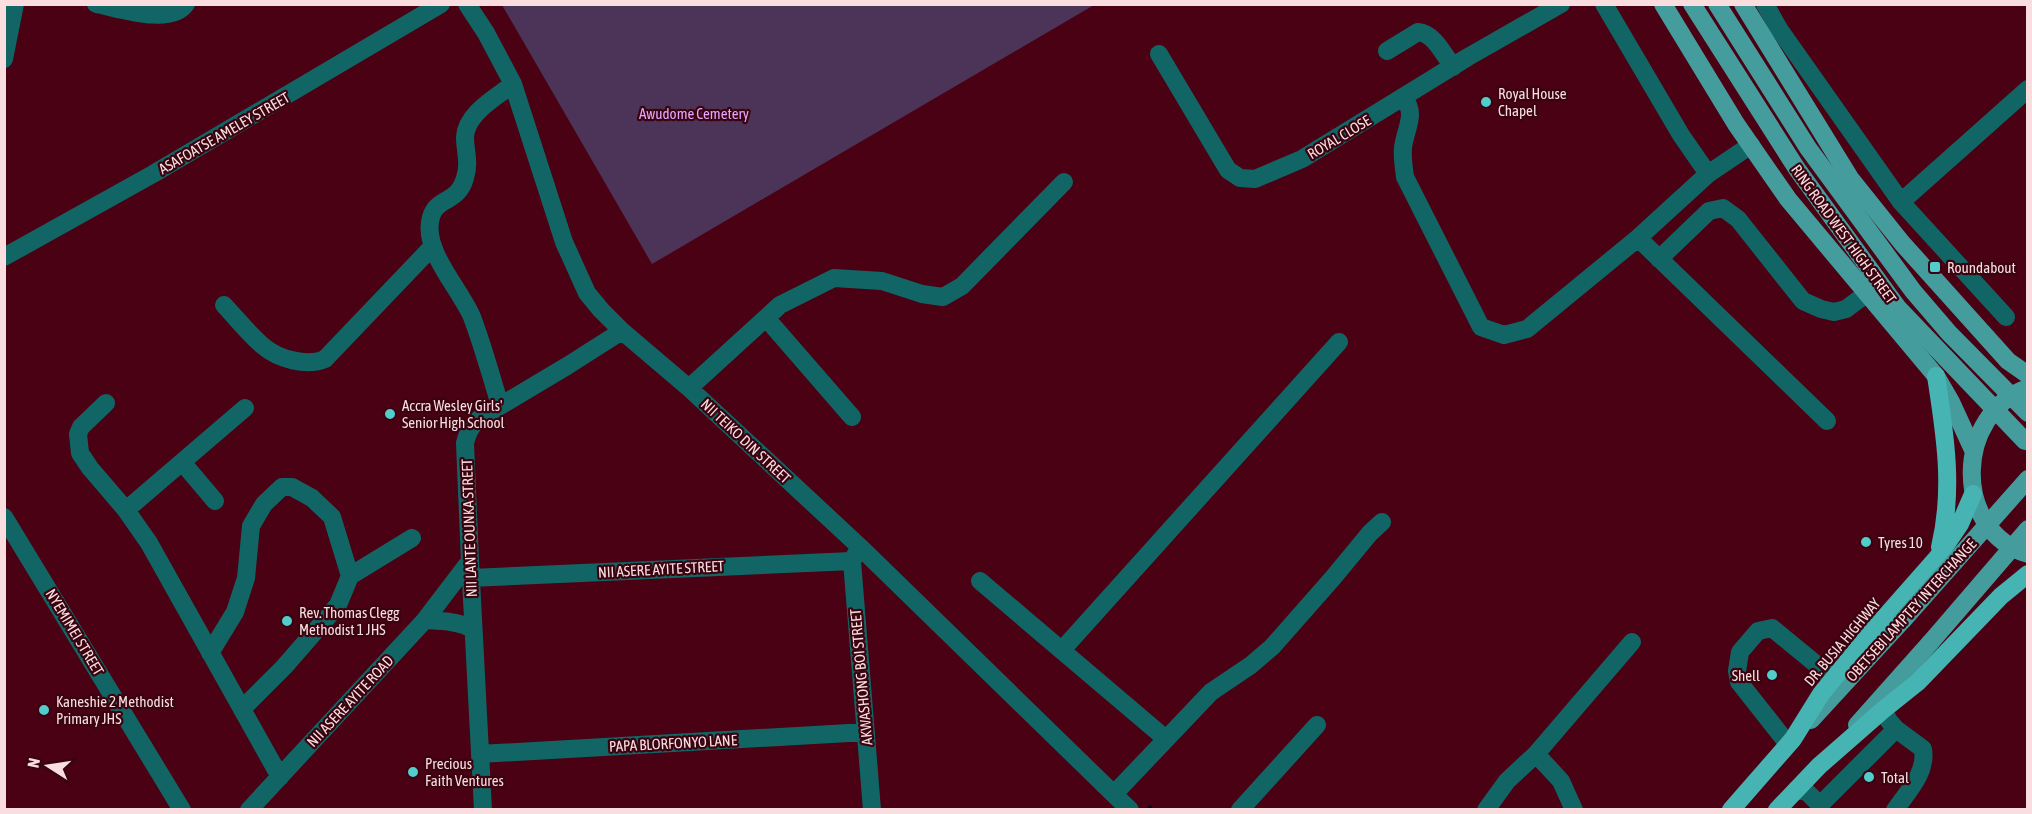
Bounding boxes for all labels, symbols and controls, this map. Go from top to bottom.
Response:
place label: Royal House Chapel [1498,85,1567,119]
street label: ASAFOATSE AMELEY STREET [156,88,293,177]
marker: Royal House Chapel [1479,95,1493,109]
park label: Awudome Cemetery [639,105,749,122]
street label: ROYAL CLOSE [1304,111,1374,162]
street label: RING ROAD WEST HIGH STREET [1788,161,1900,307]
place label: Roundabout [1947,259,2016,276]
marker: Roundabout [1928,260,1942,274]
street label: NII TEIKO DIN STREET [698,395,795,487]
place label: Accra Wesley Girls' Senior High School [402,397,505,431]
marker: Accra Wesley Girls' Senior High School [383,407,397,421]
street label: NII LANTE OUNKA STREET [458,458,480,598]
place label: Tyres 10 [1878,534,1923,551]
street label: OBETSEBI LAMPTEY INTERCHANGE [1843,535,1980,685]
marker: Tyres 10 [1859,535,1873,549]
street label: NII ASERE AYITE STREET [597,557,725,581]
street label: NYEMIMEI STREET [43,586,108,679]
street label: DR. BUSIA HIGHWAY [1800,594,1884,689]
place label: Rev. Thomas Clegg Methodist 1 JHS [299,604,400,638]
street label: AKWASHONG BOI STREET [847,608,875,746]
marker: Rev. Thomas Clegg Methodist 1 JHS [280,614,294,628]
street label: NII ASERE AYITE ROAD [303,652,397,750]
place label: Shell [1732,667,1760,684]
marker: Shell [1765,668,1779,682]
place label: Kaneshie 2 Methodist Primary JHS [56,693,174,727]
marker: Kaneshie 2 Methodist Primary JHS [37,703,51,717]
street label: PAPA BLORFONYO LANE [609,731,738,755]
north arrow [18,736,78,796]
place label: Precious Faith Ventures [425,755,504,789]
text: N [24,756,43,769]
marker: Precious Faith Ventures [406,765,420,779]
place label: Total [1881,769,1909,786]
marker: Total [1862,770,1876,784]

